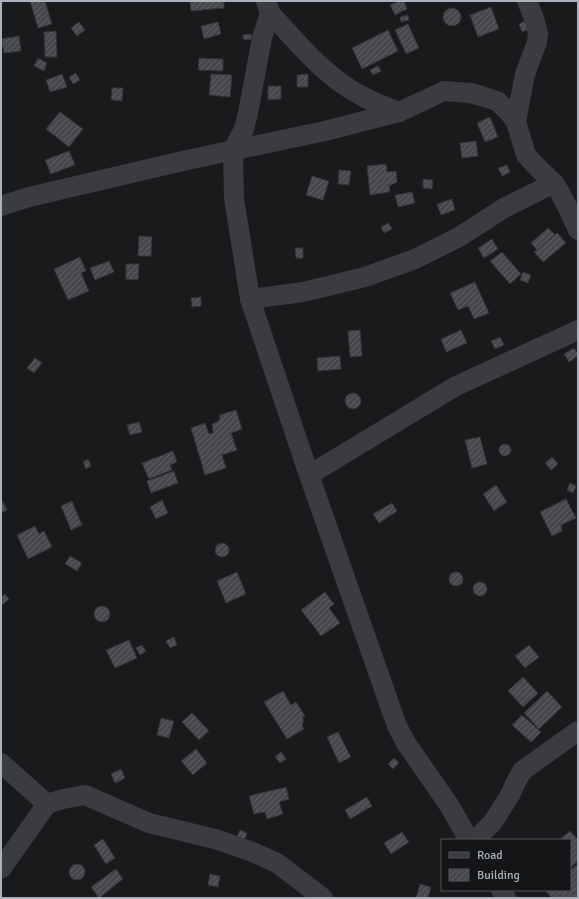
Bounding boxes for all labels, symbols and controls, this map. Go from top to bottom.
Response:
legend [441,839,571,891]
text: Road [477,848,503,863]
text: Building [477,868,520,883]

